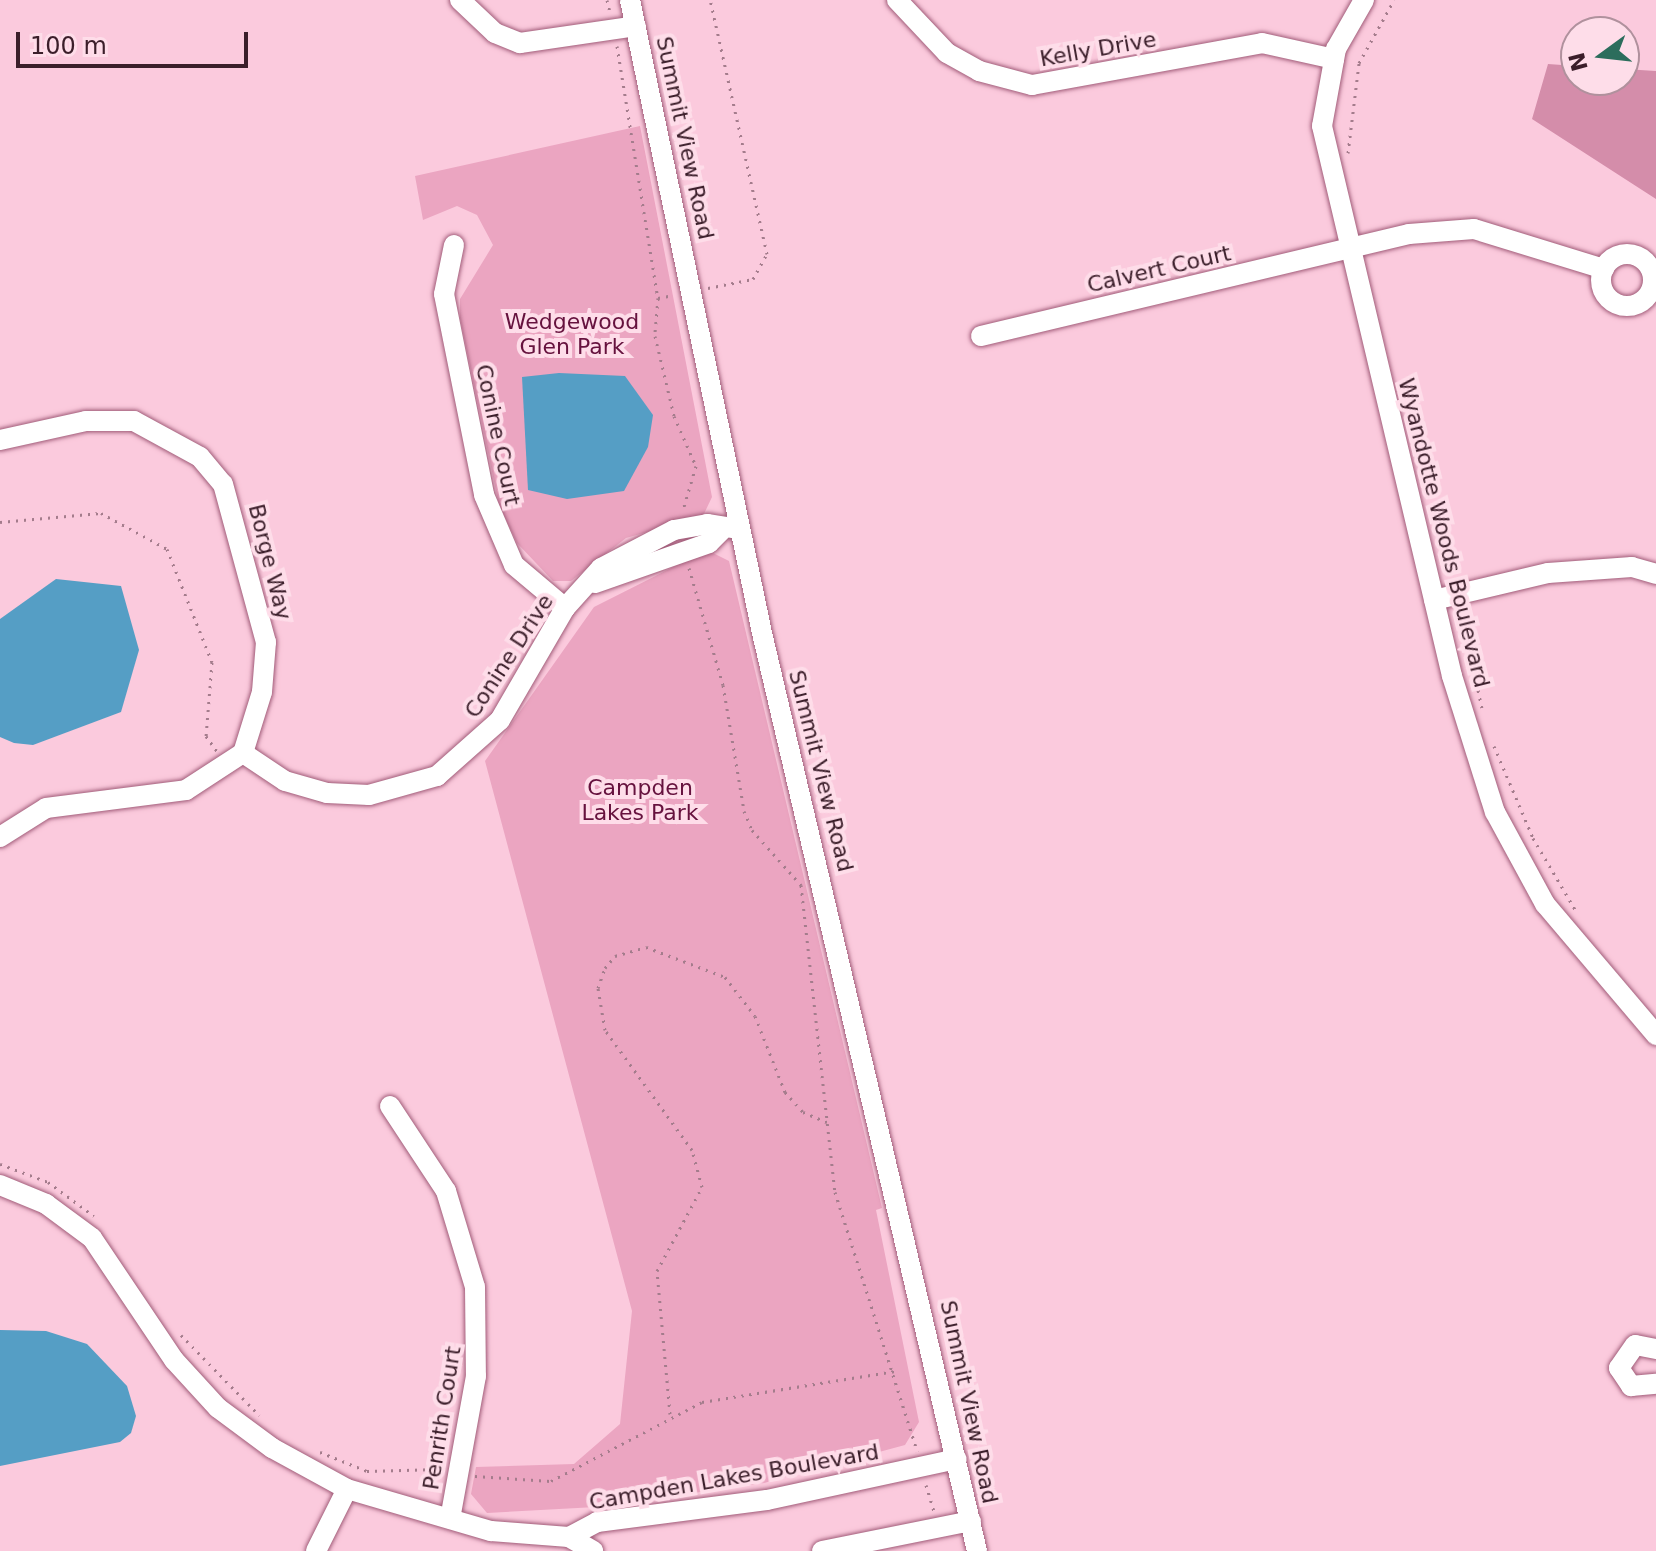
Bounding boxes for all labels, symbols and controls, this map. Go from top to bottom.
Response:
scale bar [20,16,252,66]
north arrow [1560,16,1640,96]
street label: Kelly Drive [1038,26,1158,72]
text: 100 m [30,32,107,60]
street label: Summit View Road [651,34,719,242]
text: N [1564,50,1593,74]
street label: Calvert Court [1085,240,1233,298]
park label: Wedgewood Glen Park [505,308,639,360]
street label: Conine Court [470,362,526,508]
street label: Wyandotte Woods Boulevard [1393,375,1495,691]
street label: Borge Way [243,501,297,623]
street label: Conine Drive [459,589,559,723]
street label: Summit View Road [783,667,859,875]
park label: Campden Lakes Park [581,774,699,826]
street label: Summit View Road [935,1298,1003,1506]
street label: Penrith Court [418,1344,466,1492]
street label: Campden Lakes Boulevard [587,1439,881,1515]

